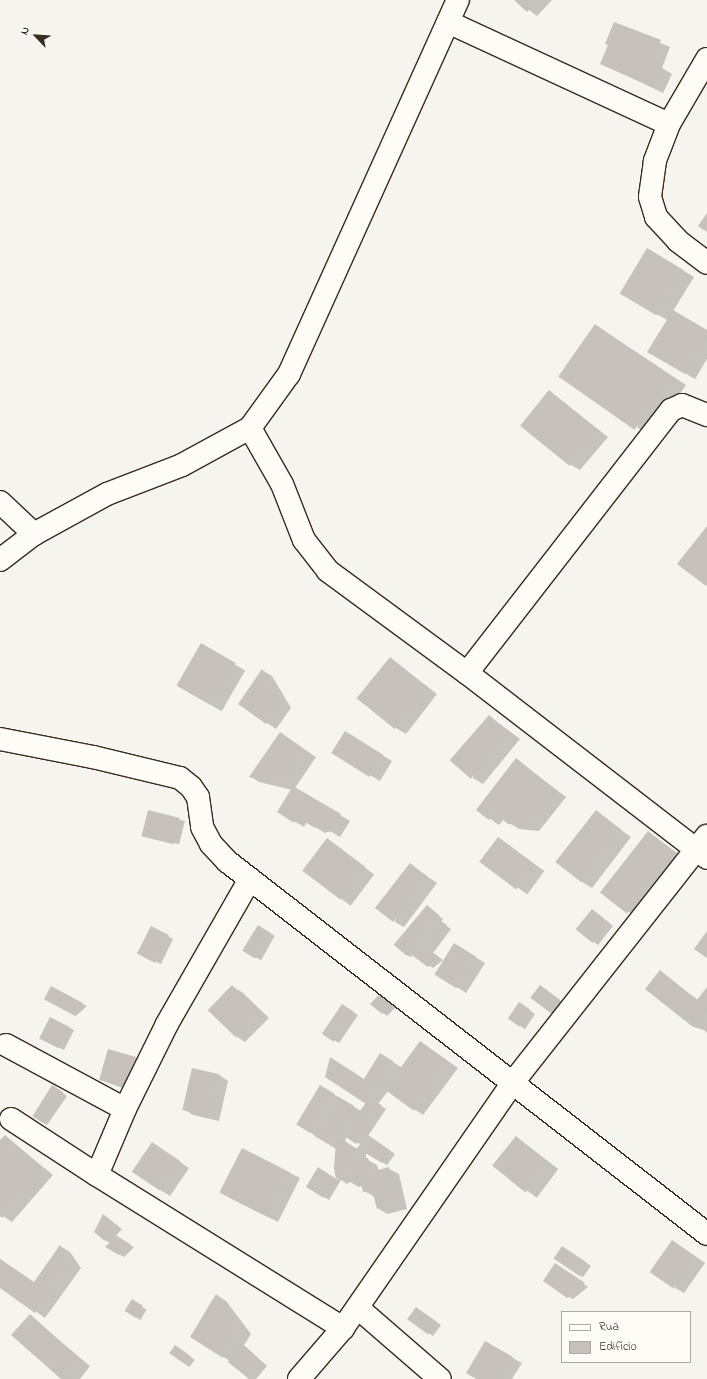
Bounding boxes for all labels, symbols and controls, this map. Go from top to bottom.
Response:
north arrow [16,16,56,56]
text: N [16,24,34,38]
legend [561,1311,691,1363]
text: Rua [599,1318,619,1336]
text: Edifício [599,1338,637,1356]

